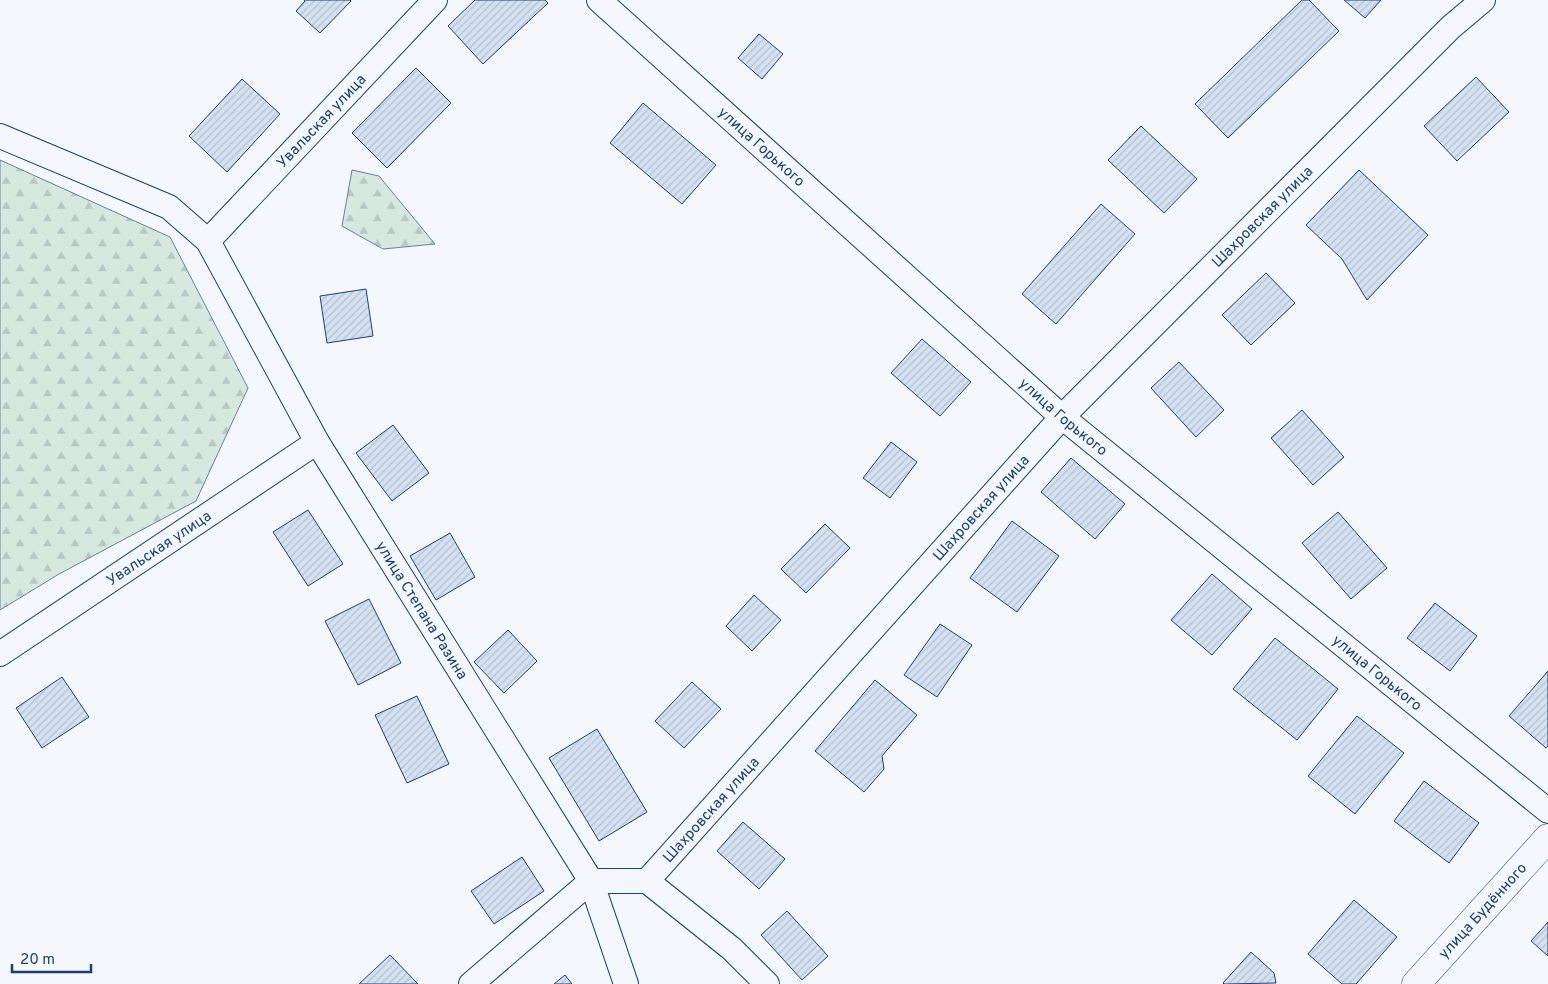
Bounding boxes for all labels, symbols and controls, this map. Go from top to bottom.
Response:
street label: Увальская улица [273,71,371,173]
street label: улица Горького [713,104,808,192]
street label: Шахровская улица [1208,163,1318,272]
street label: улица Горького [1014,375,1111,461]
street label: Шахровская улица [930,452,1034,566]
street label: Увальская улица [104,507,216,591]
street label: улица Степана Разина [370,538,471,684]
street label: улица Горького [1327,632,1425,716]
street label: Шахровская улица [660,754,764,868]
street label: улица Будённого [1435,860,1532,964]
scale bar [12,942,91,974]
text: 20 m [20,951,55,970]

